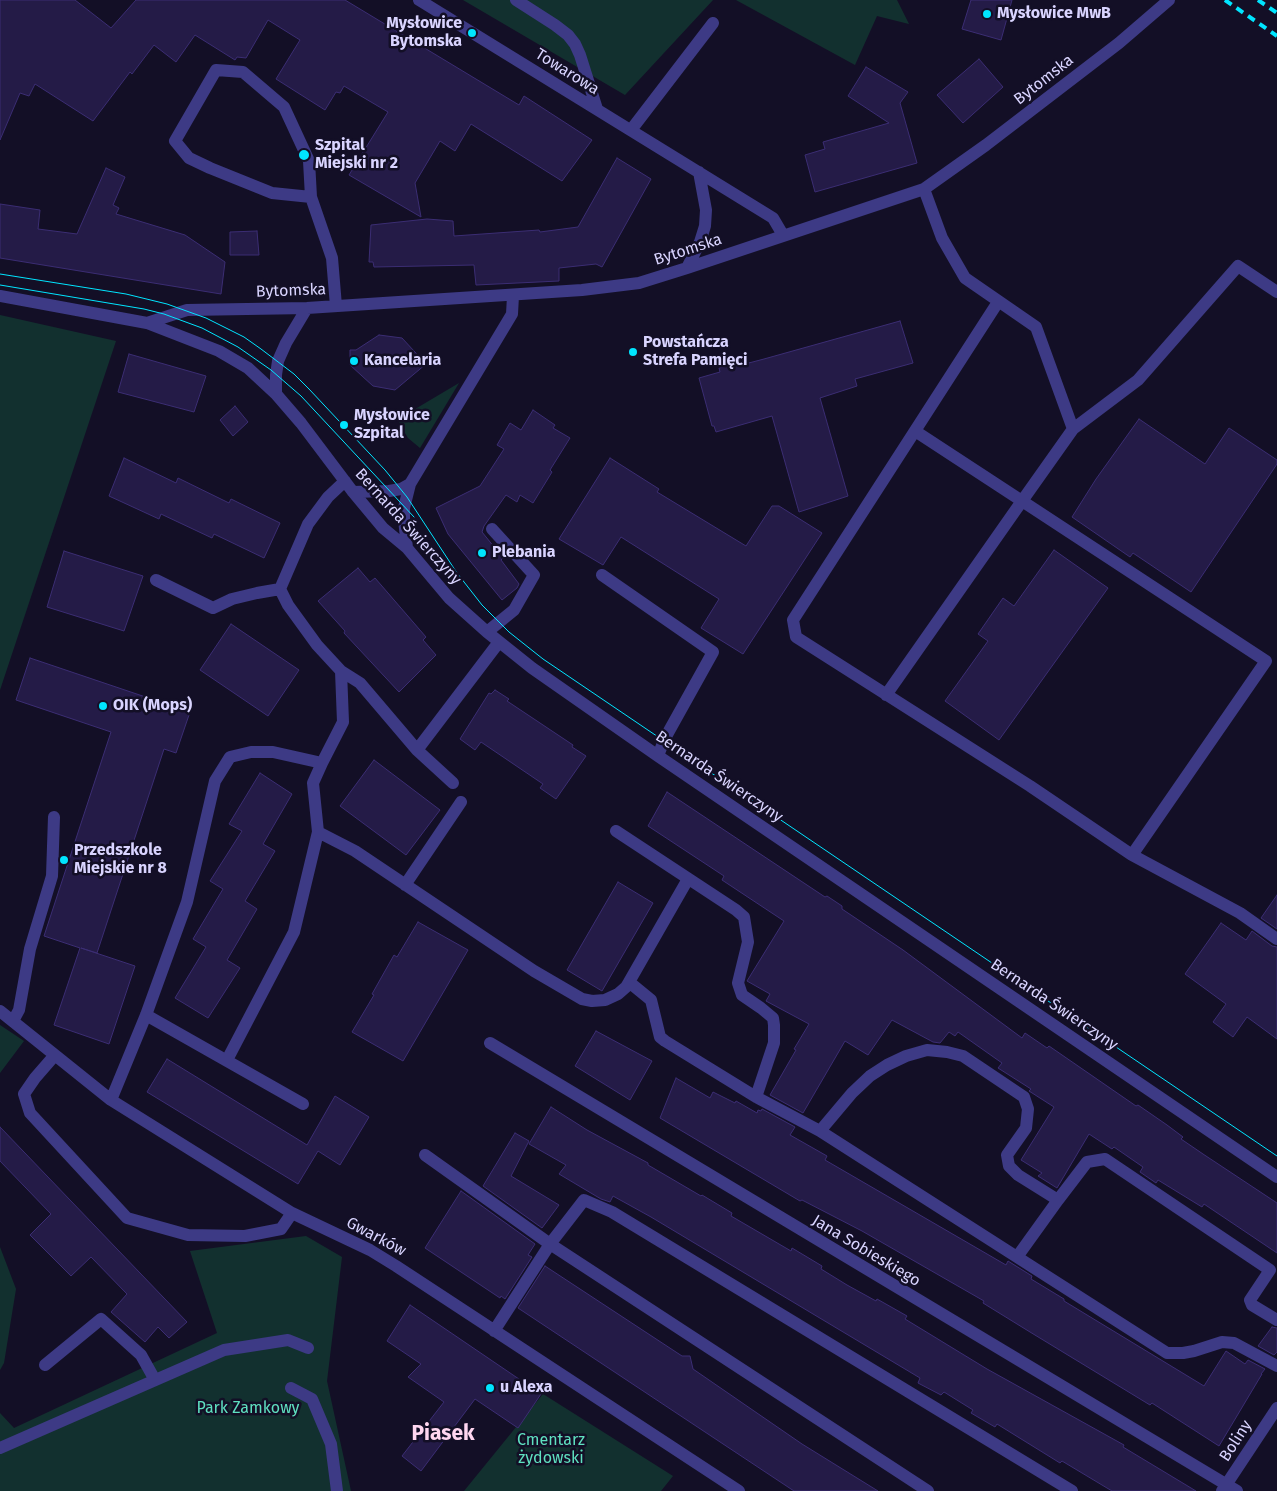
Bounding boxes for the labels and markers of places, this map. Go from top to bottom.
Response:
place label: Mysłowice MwB [997,4,1111,24]
marker: Mysłowice MwB [981,8,993,20]
place label: Mysłowice Bytomska [386,14,462,52]
marker: Mysłowice Bytomska [466,27,478,39]
place label: Szpital Miejski nr 2 [315,136,398,174]
marker: Szpital Miejski nr 2 [297,148,311,162]
place label: Powstańcza Strefa Pamięci [643,333,748,371]
marker: Powstańcza Strefa Pamięci [627,346,639,358]
place label: Kancelaria [364,351,441,371]
marker: Kancelaria [348,355,360,367]
place label: Mysłowice Szpital [354,406,430,444]
marker: Mysłowice Szpital [338,419,350,431]
place label: Plebania [492,543,556,563]
marker: Plebania [476,547,488,559]
place label: OIK (Mops) [113,696,192,716]
marker: OIK (Mops) [97,700,109,712]
place label: Przedszkole Miejskie nr 8 [74,841,167,879]
marker: Przedszkole Miejskie nr 8 [58,854,70,866]
place label: u Alexa [500,1378,552,1398]
marker: u Alexa [484,1382,496,1394]

